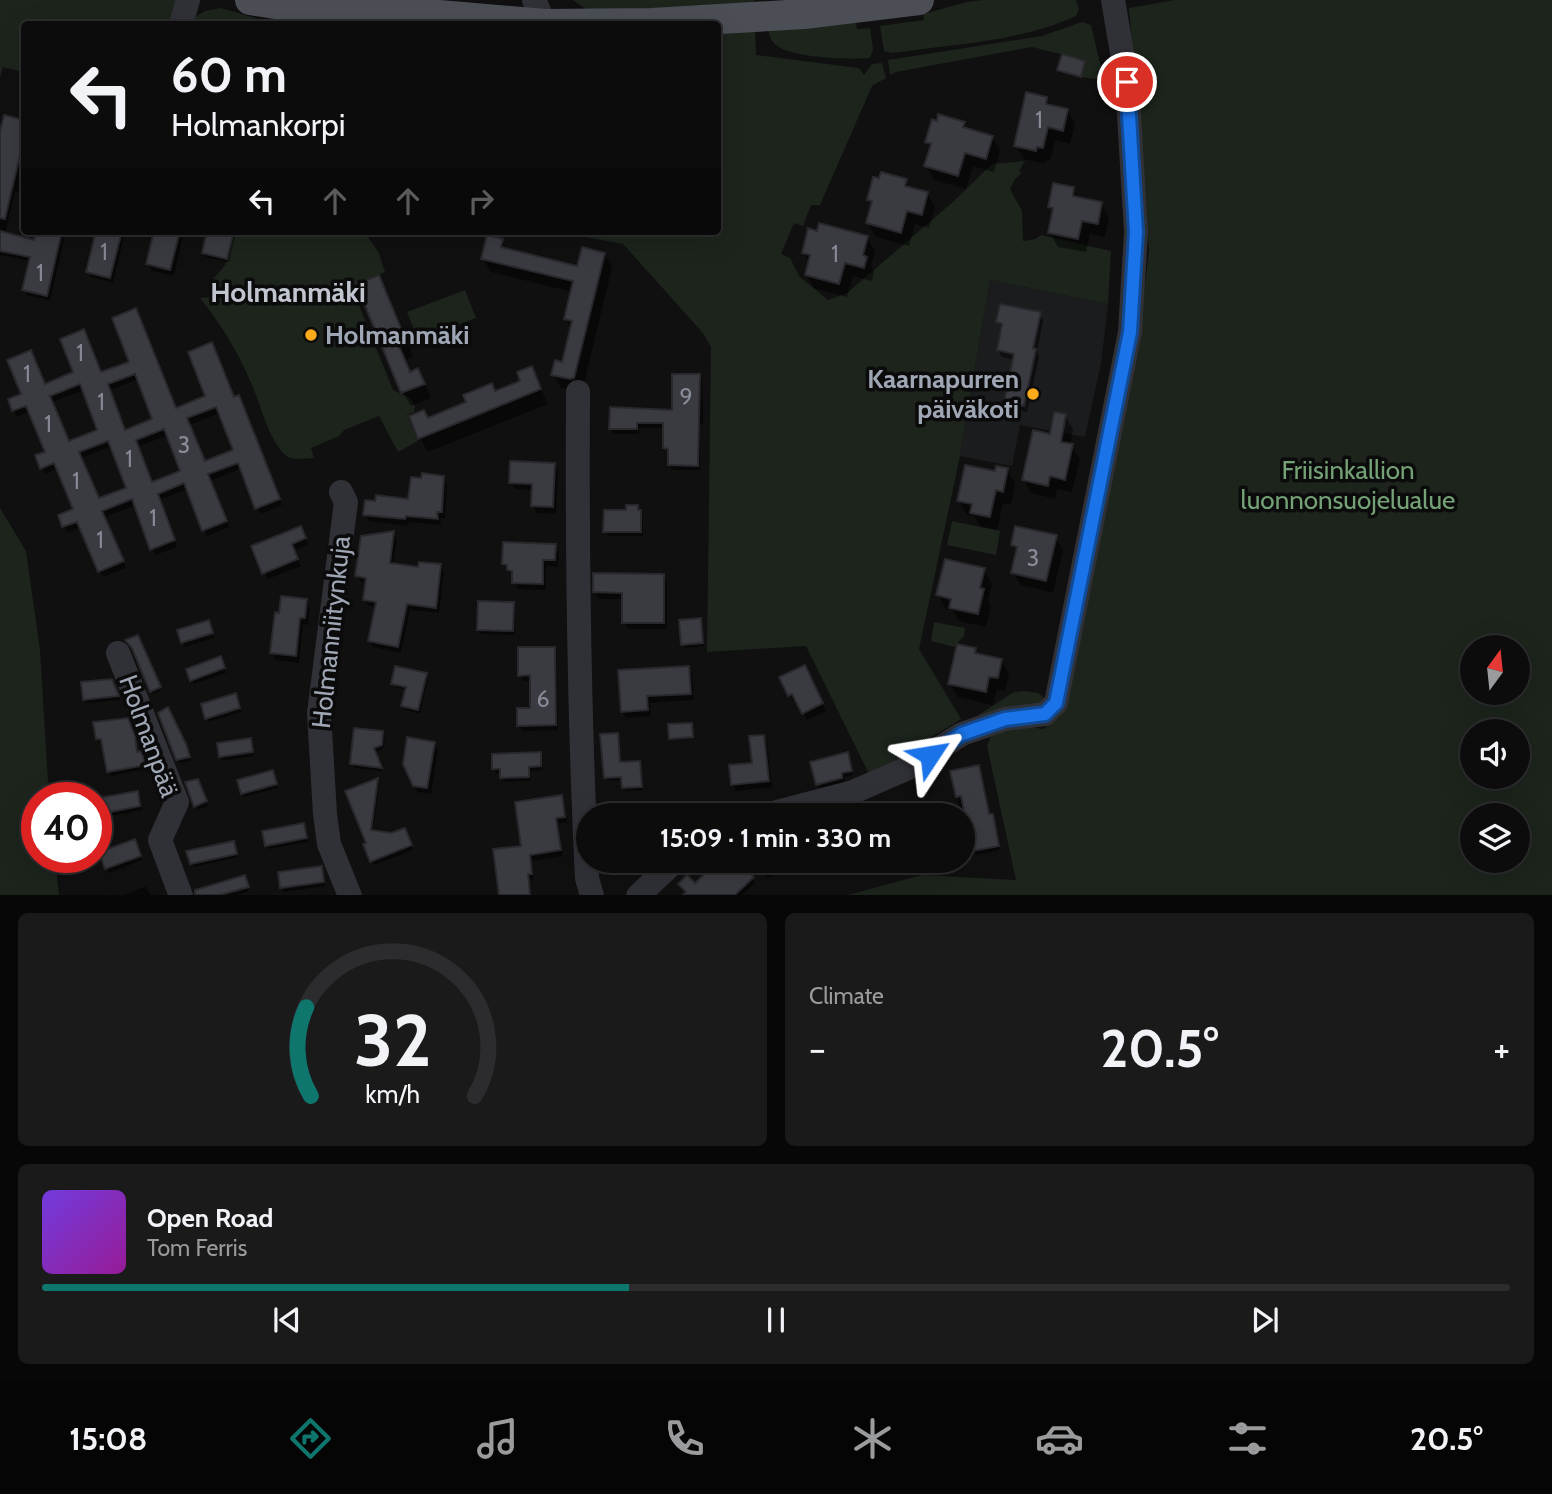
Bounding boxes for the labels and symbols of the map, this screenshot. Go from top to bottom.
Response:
pin [1097,52,1157,112]
house number: 1 [1035,106,1043,134]
house number: 1 [100,238,108,266]
house number: 1 [831,240,839,268]
house number: 1 [36,259,44,287]
district label: Holmanmäki [210,275,366,309]
place label: Holmanmäki [325,319,470,351]
marker: Holmanmäki [303,327,319,343]
house number: 1 [76,339,84,367]
house number: 1 [23,360,31,388]
place label: Kaarnapurren päiväkoti [867,363,1019,425]
house number: 9 [679,383,693,411]
marker: Kaarnapurren päiväkoti [1025,386,1041,402]
house number: 1 [97,388,105,416]
house number: 1 [44,410,52,438]
house number: 3 [178,431,190,459]
house number: 1 [125,445,133,473]
park label: Friisinkallion luonnonsuojelualue [1241,454,1455,516]
house number: 1 [72,467,80,495]
house number: 1 [149,504,157,532]
house number: 1 [96,526,104,554]
street label: Holmanniitynkuja [305,534,357,730]
house number: 3 [1027,544,1039,572]
north arrow [1460,635,1530,705]
street label: Holmanpää [112,671,186,802]
house number: 6 [536,685,550,713]
position arrow [893,718,967,792]
speed limit sign: 40 [21,782,112,873]

